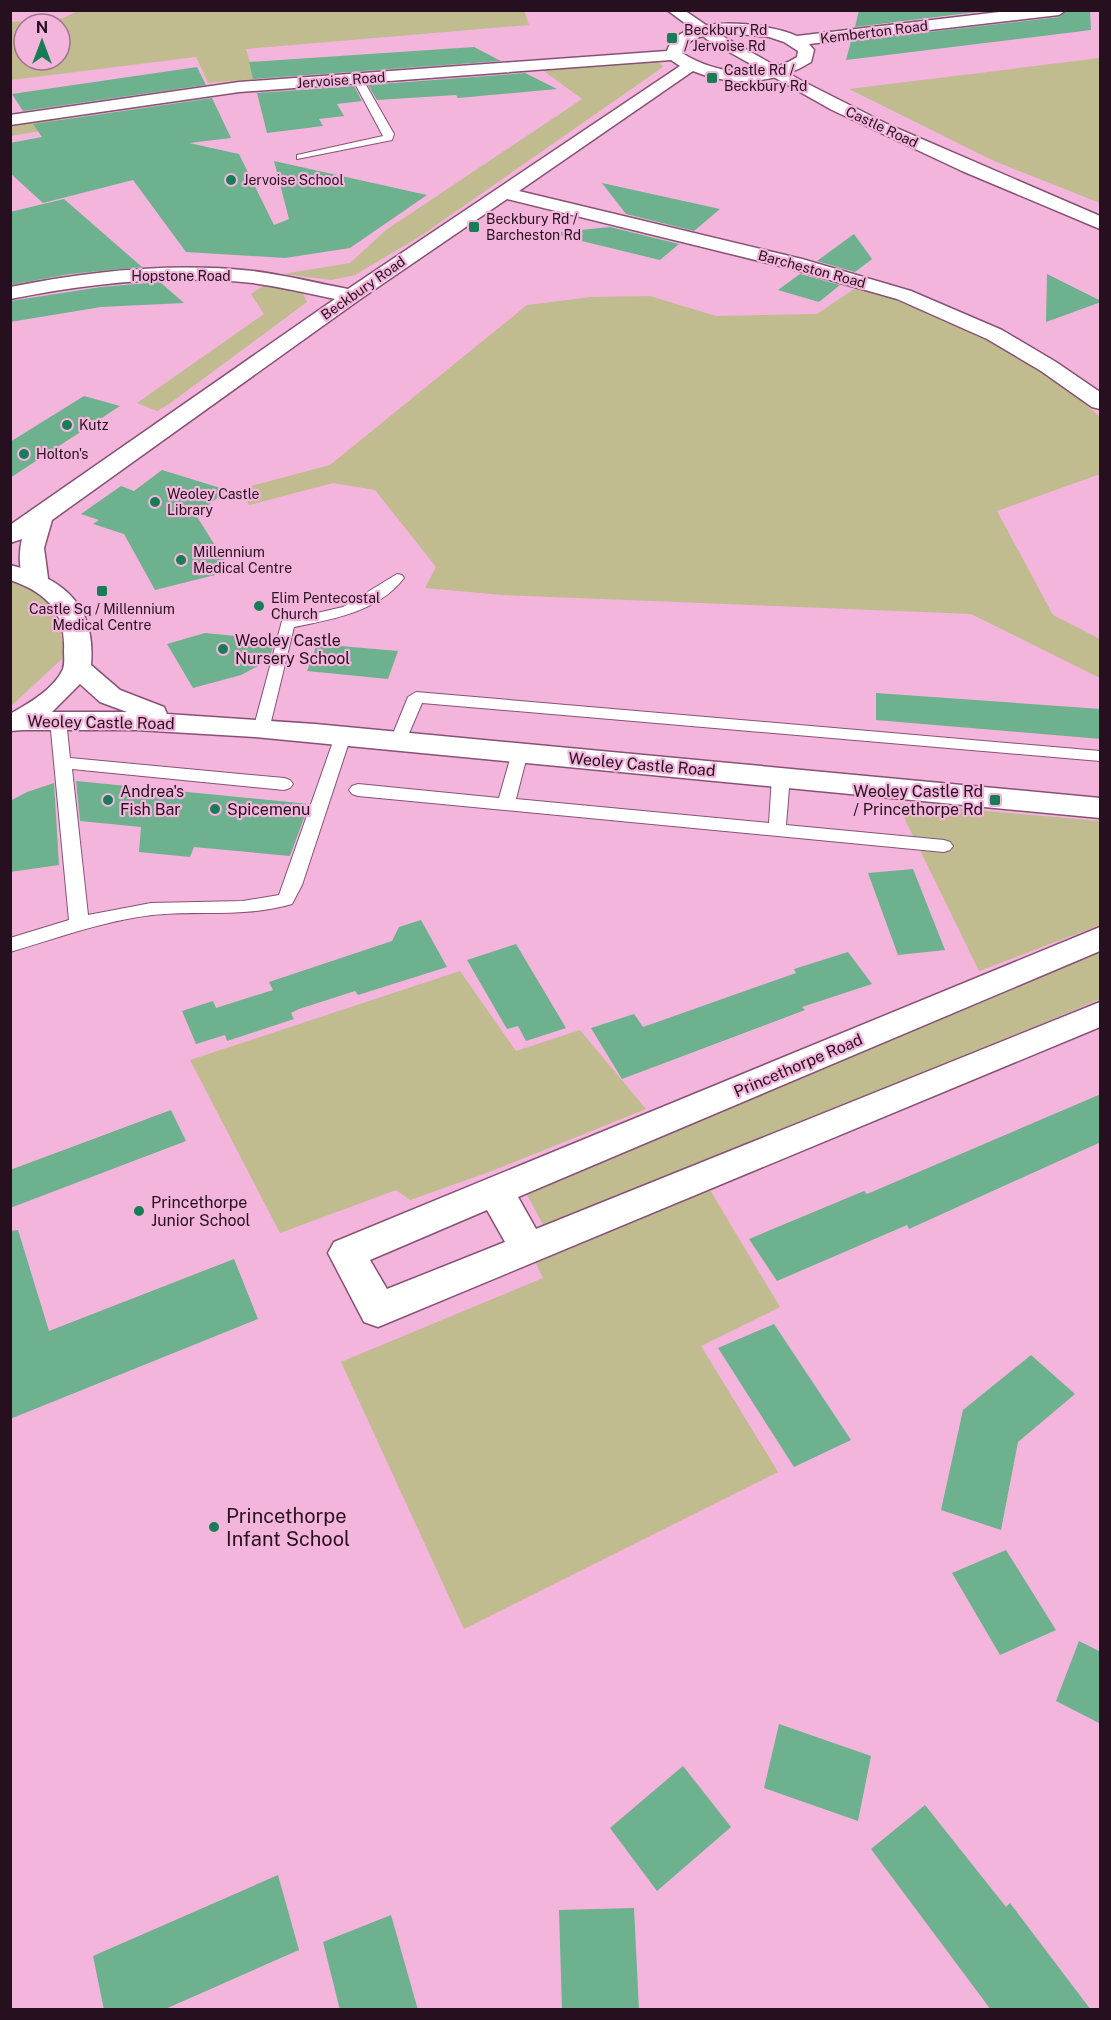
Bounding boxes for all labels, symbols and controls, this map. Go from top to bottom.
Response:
north arrow [12,12,72,72]
street label: Kemberton Road [819,17,929,47]
text: N [36,18,48,37]
place label: Beckbury Rd / Jervoise Rd [684,22,767,54]
marker: Beckbury Rd / Jervoise Rd [665,31,679,45]
place label: Castle Rd / Beckbury Rd [724,62,807,94]
street label: Jervoise Road [296,69,386,91]
marker: Castle Rd / Beckbury Rd [705,71,719,85]
street label: Castle Road [843,103,921,151]
place label: Jervoise School [243,172,344,188]
marker: Jervoise School [224,173,238,187]
place label: Beckbury Rd / Barcheston Rd [486,211,581,243]
marker: Beckbury Rd / Barcheston Rd [467,220,481,234]
street label: Barcheston Road [756,247,868,291]
street label: Beckbury Road [318,253,408,323]
street label: Hopstone Road [131,268,231,284]
place label: Kutz [79,417,109,433]
marker: Kutz [60,418,74,432]
place label: Holton's [36,446,88,462]
marker: Holton's [17,447,31,461]
place label: Weoley Castle Library [167,486,260,518]
marker: Weoley Castle Library [148,495,162,509]
place label: Millennium Medical Centre [193,544,292,576]
marker: Millennium Medical Centre [174,553,188,567]
marker: Castle Sq / Millennium Medical Centre [95,584,109,598]
place label: Elim Pentecostal Church [271,590,380,622]
marker: Elim Pentecostal Church [252,599,266,613]
place label: Castle Sq / Millennium Medical Centre [29,601,175,633]
place label: Weoley Castle Nursery School [235,631,350,668]
marker: Weoley Castle Nursery School [216,642,230,656]
street label: Weoley Castle Road [27,712,175,733]
street label: Weoley Castle Road [568,749,716,780]
place label: Andrea's Fish Bar [120,782,184,819]
place label: Weoley Castle Rd / Princethorpe Rd [853,782,983,819]
marker: Andrea's Fish Bar [101,793,115,807]
marker: Weoley Castle Rd / Princethorpe Rd [988,793,1002,807]
place label: Spicemenu [227,800,310,819]
marker: Spicemenu [208,802,222,816]
street label: Princethorpe Road [731,1030,865,1101]
place label: Princethorpe Junior School [151,1193,251,1230]
marker: Princethorpe Junior School [132,1204,146,1218]
place label: Princethorpe Infant School [226,1504,350,1551]
marker: Princethorpe Infant School [207,1520,221,1534]

